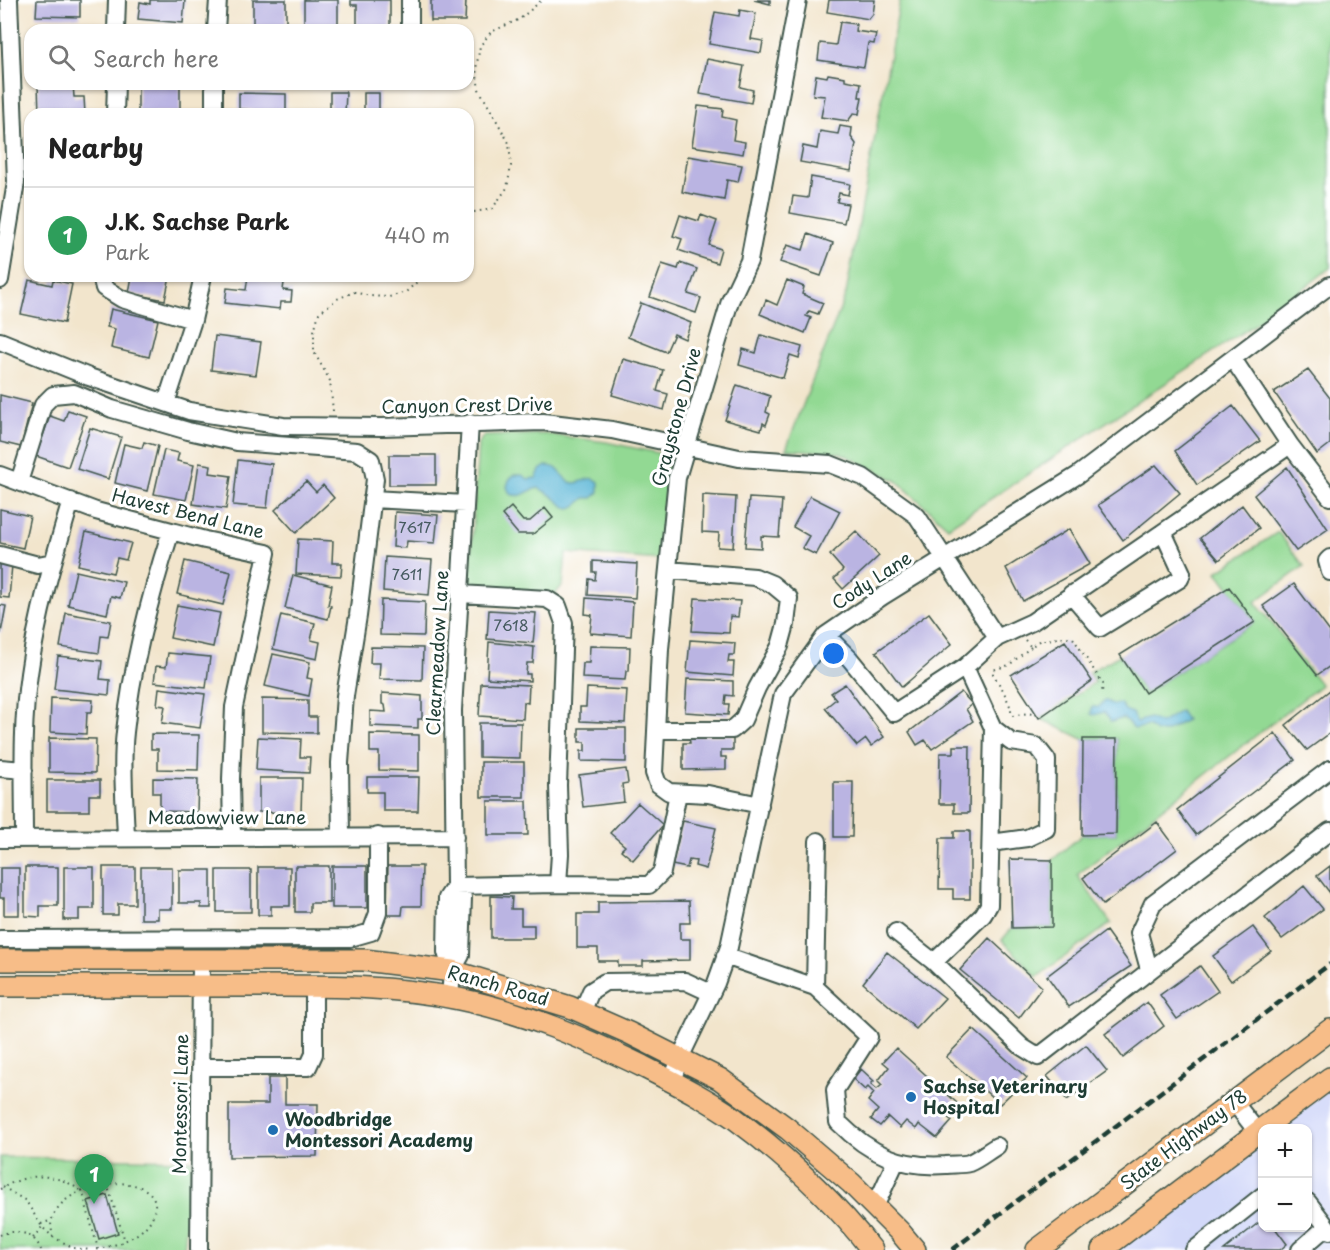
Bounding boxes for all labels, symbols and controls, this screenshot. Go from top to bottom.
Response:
search box [24,24,474,90]
icon: search [45,41,78,74]
text: Search here [93,41,219,74]
text: Nearby [48,128,143,167]
text: J.K. Sachse Park [105,204,290,237]
text: 1 [63,220,72,250]
text: 440 m [385,220,450,250]
text: Park [105,237,150,267]
street label: Graystone Drive [644,344,707,489]
street label: Canyon Crest Drive [381,390,553,419]
street label: Havest Bend Lane [109,481,267,545]
house number: 7617 [399,515,431,538]
street label: Cody Lane [826,544,917,616]
house number: 7611 [392,562,422,585]
street label: Clearmeadow Lane [419,570,454,736]
house number: 7618 [493,613,529,636]
your location [819,639,848,668]
street label: Meadowview Lane [148,803,306,830]
street label: Ranch Road [445,957,552,1012]
street label: Montessori Lane [165,1034,194,1174]
place label: Sachse Veterinary Hospital [923,1072,1088,1120]
street label: State Highway 78 [1114,1082,1252,1196]
marker: Sachse Veterinary Hospital [904,1090,918,1104]
place label: Woodbridge Montessori Academy [285,1105,473,1153]
marker: Woodbridge Montessori Academy [266,1123,280,1137]
map controls [1258,1124,1312,1232]
button: + [1258,1124,1312,1178]
pin: 1 [74,1154,113,1204]
button: − [1258,1178,1312,1232]

